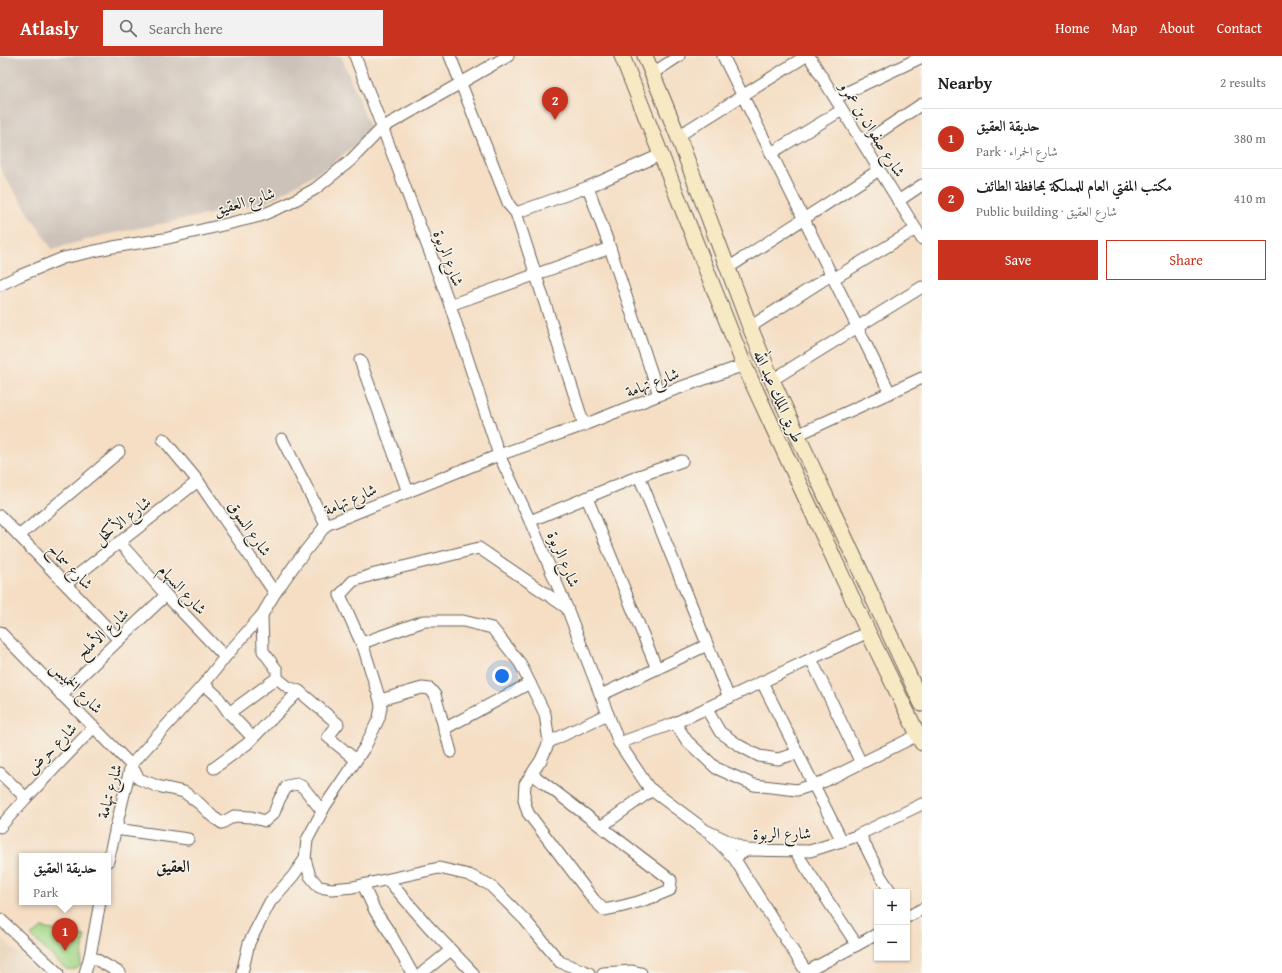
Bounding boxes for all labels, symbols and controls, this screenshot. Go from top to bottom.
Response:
search box [103,10,383,46]
text: Atlasly [20,14,79,42]
icon: search [117,17,139,39]
text: Search here [149,18,223,39]
text: Home [1055,18,1090,38]
text: Map [1112,18,1137,38]
text: About [1159,18,1195,38]
text: Contact [1217,18,1262,38]
text: Nearby [938,70,992,95]
text: 2 results [1220,73,1266,92]
street label: شارع صفوان بن عمرو [831,75,912,183]
pin: 2 [542,87,568,120]
text: حديقة العقيق [976,115,1039,136]
text: 1 [948,129,954,148]
text: 380 m [1234,129,1266,148]
text: Park · شارع الحمراء [976,142,1058,161]
text: مكتب المفتي العام للمملكة بمحافظة الطائف [976,175,1172,196]
street label: شارع العقيق [210,180,278,224]
text: 2 [948,189,954,208]
text: 410 m [1234,189,1266,208]
text: Public building · شارع العقيق [976,202,1117,221]
street label: شارع الربوة [425,226,471,290]
button: Save [938,240,1098,280]
button: Share [1106,240,1266,280]
street label: طريق الملك عبد الله [748,346,810,446]
street label: شارع تهامة [622,361,683,405]
street label: شارع تهامة [320,477,381,523]
street label: شارع الأكحل [88,490,157,552]
street label: شارع السوق [220,495,278,562]
street label: شارع الربوة [540,527,587,591]
street label: شارع سماح [41,537,99,597]
street label: شارع السهام [151,558,213,622]
street label: شارع الأملح [70,602,136,666]
street label: شارع الخميس [44,655,109,720]
your location [492,666,512,686]
street label: شارع حرض [20,716,84,781]
street label: شارع تهامة [90,761,130,822]
street label: شارع الربوة [752,820,812,848]
popup [19,853,111,905]
district label: العقيق [156,853,190,878]
text: حديقة العقيق [33,857,97,878]
text: Park [33,883,58,902]
map controls [874,889,910,961]
button: + [874,889,910,925]
pin: 1 [52,918,78,951]
button: − [874,925,910,961]

